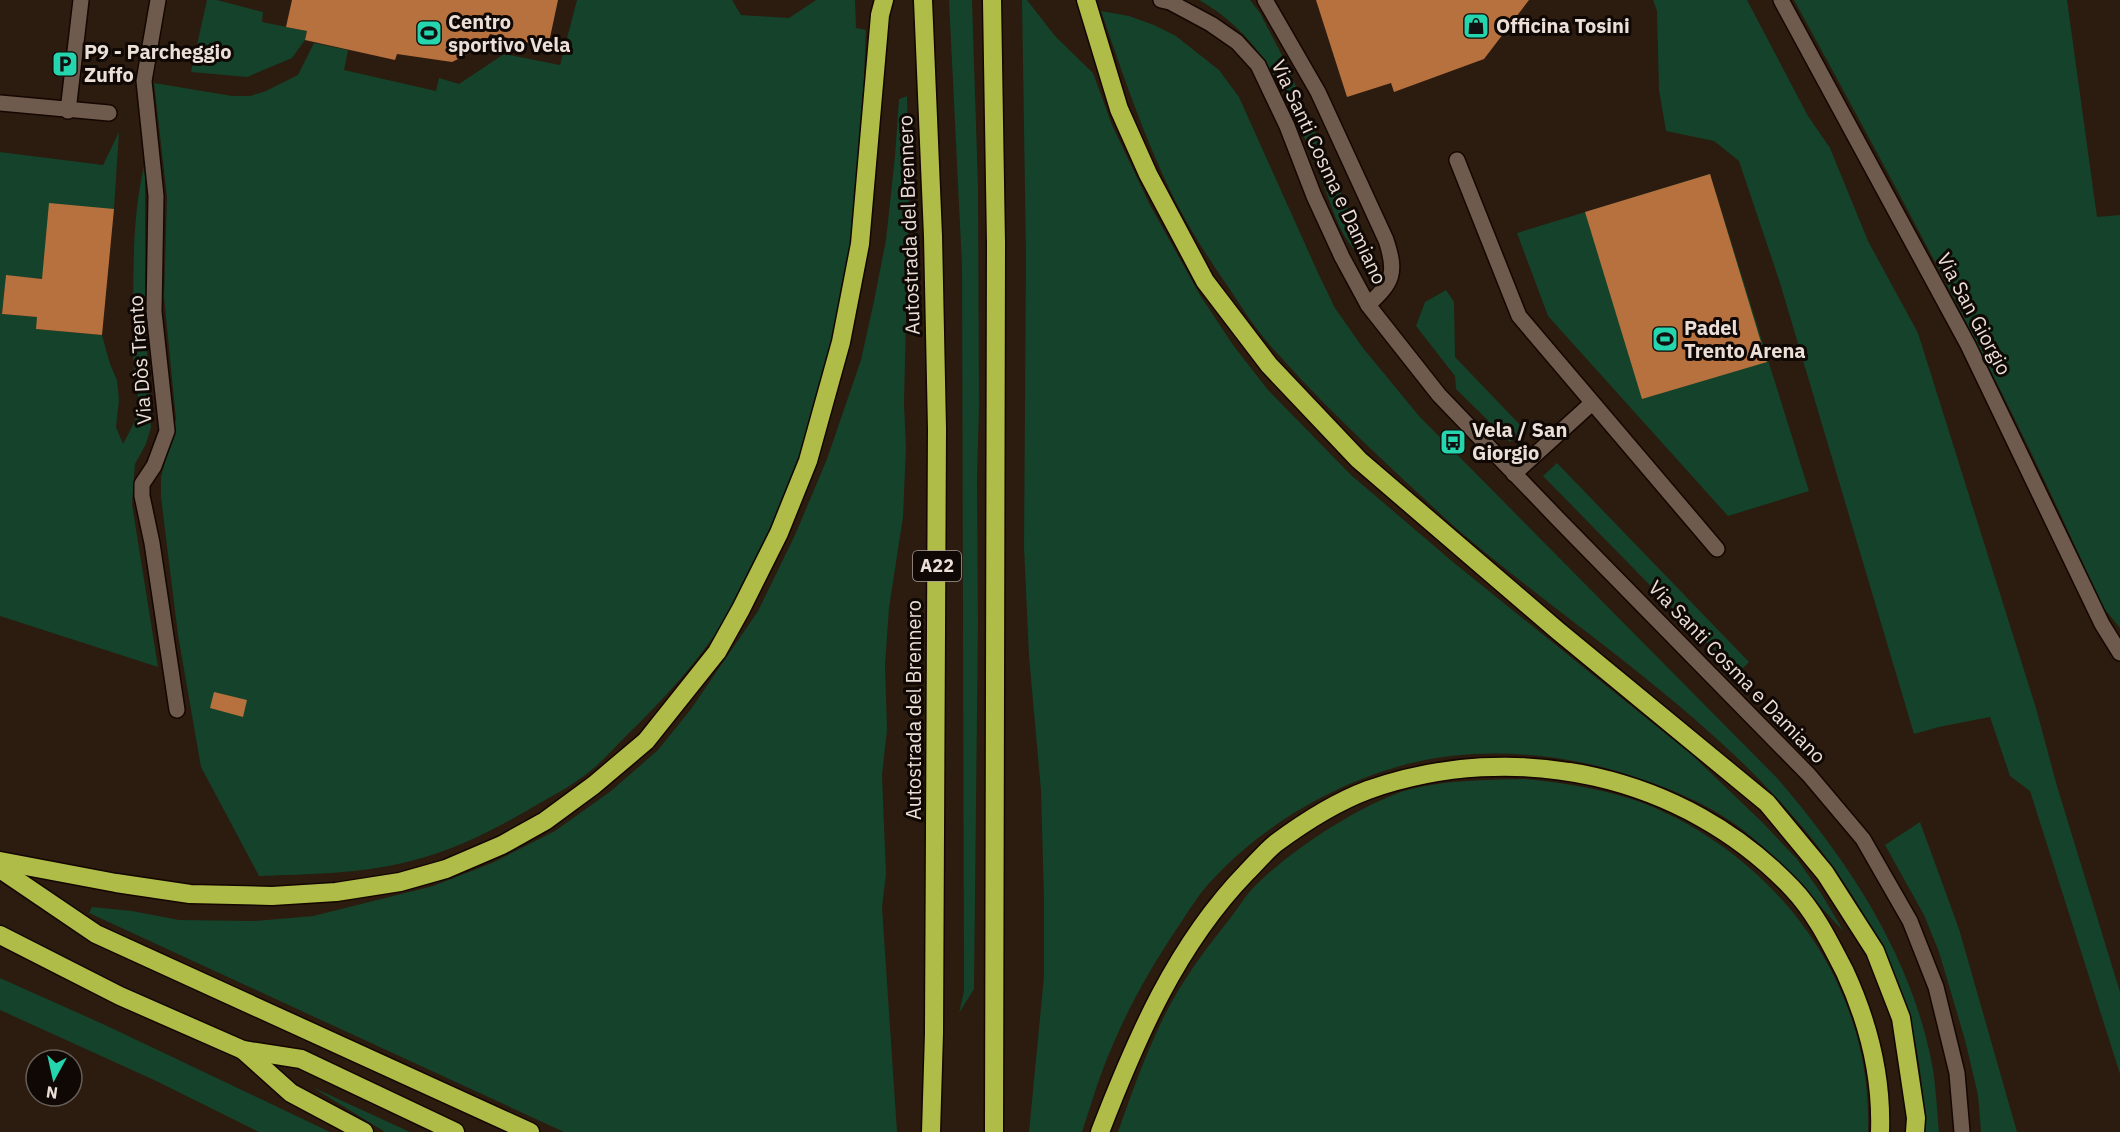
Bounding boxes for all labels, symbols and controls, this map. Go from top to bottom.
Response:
place label: Centro sportivo Vela [448,8,571,58]
shop icon: Officina Tosini [1461,11,1491,41]
place label: Officina Tosini [1496,12,1630,39]
sports icon: Centro sportivo Vela [414,18,444,48]
place label: P9 - Parcheggio Zuffo [84,38,232,88]
parking icon: P9 - Parcheggio Zuffo [50,49,80,79]
street label: Via Santi Cosma e Damiano [1266,55,1393,288]
street label: Autostrada del Brennero [891,115,926,335]
street label: Via San Giorgio [1931,248,2018,380]
street label: Via Dòs Trento [122,294,157,426]
place label: Padel Trento Arena [1684,314,1806,364]
sports icon: Padel Trento Arena [1650,324,1680,354]
place label: Vela / San Giorgio [1472,416,1567,466]
bus stop icon: Vela / San Giorgio [1438,427,1468,457]
road number: A22 [913,551,961,581]
street label: Via Santi Cosma e Damiano [1643,574,1832,769]
street label: Autostrada del Brennero [900,600,927,820]
north arrow [24,1048,84,1108]
text: N [45,1082,59,1104]

